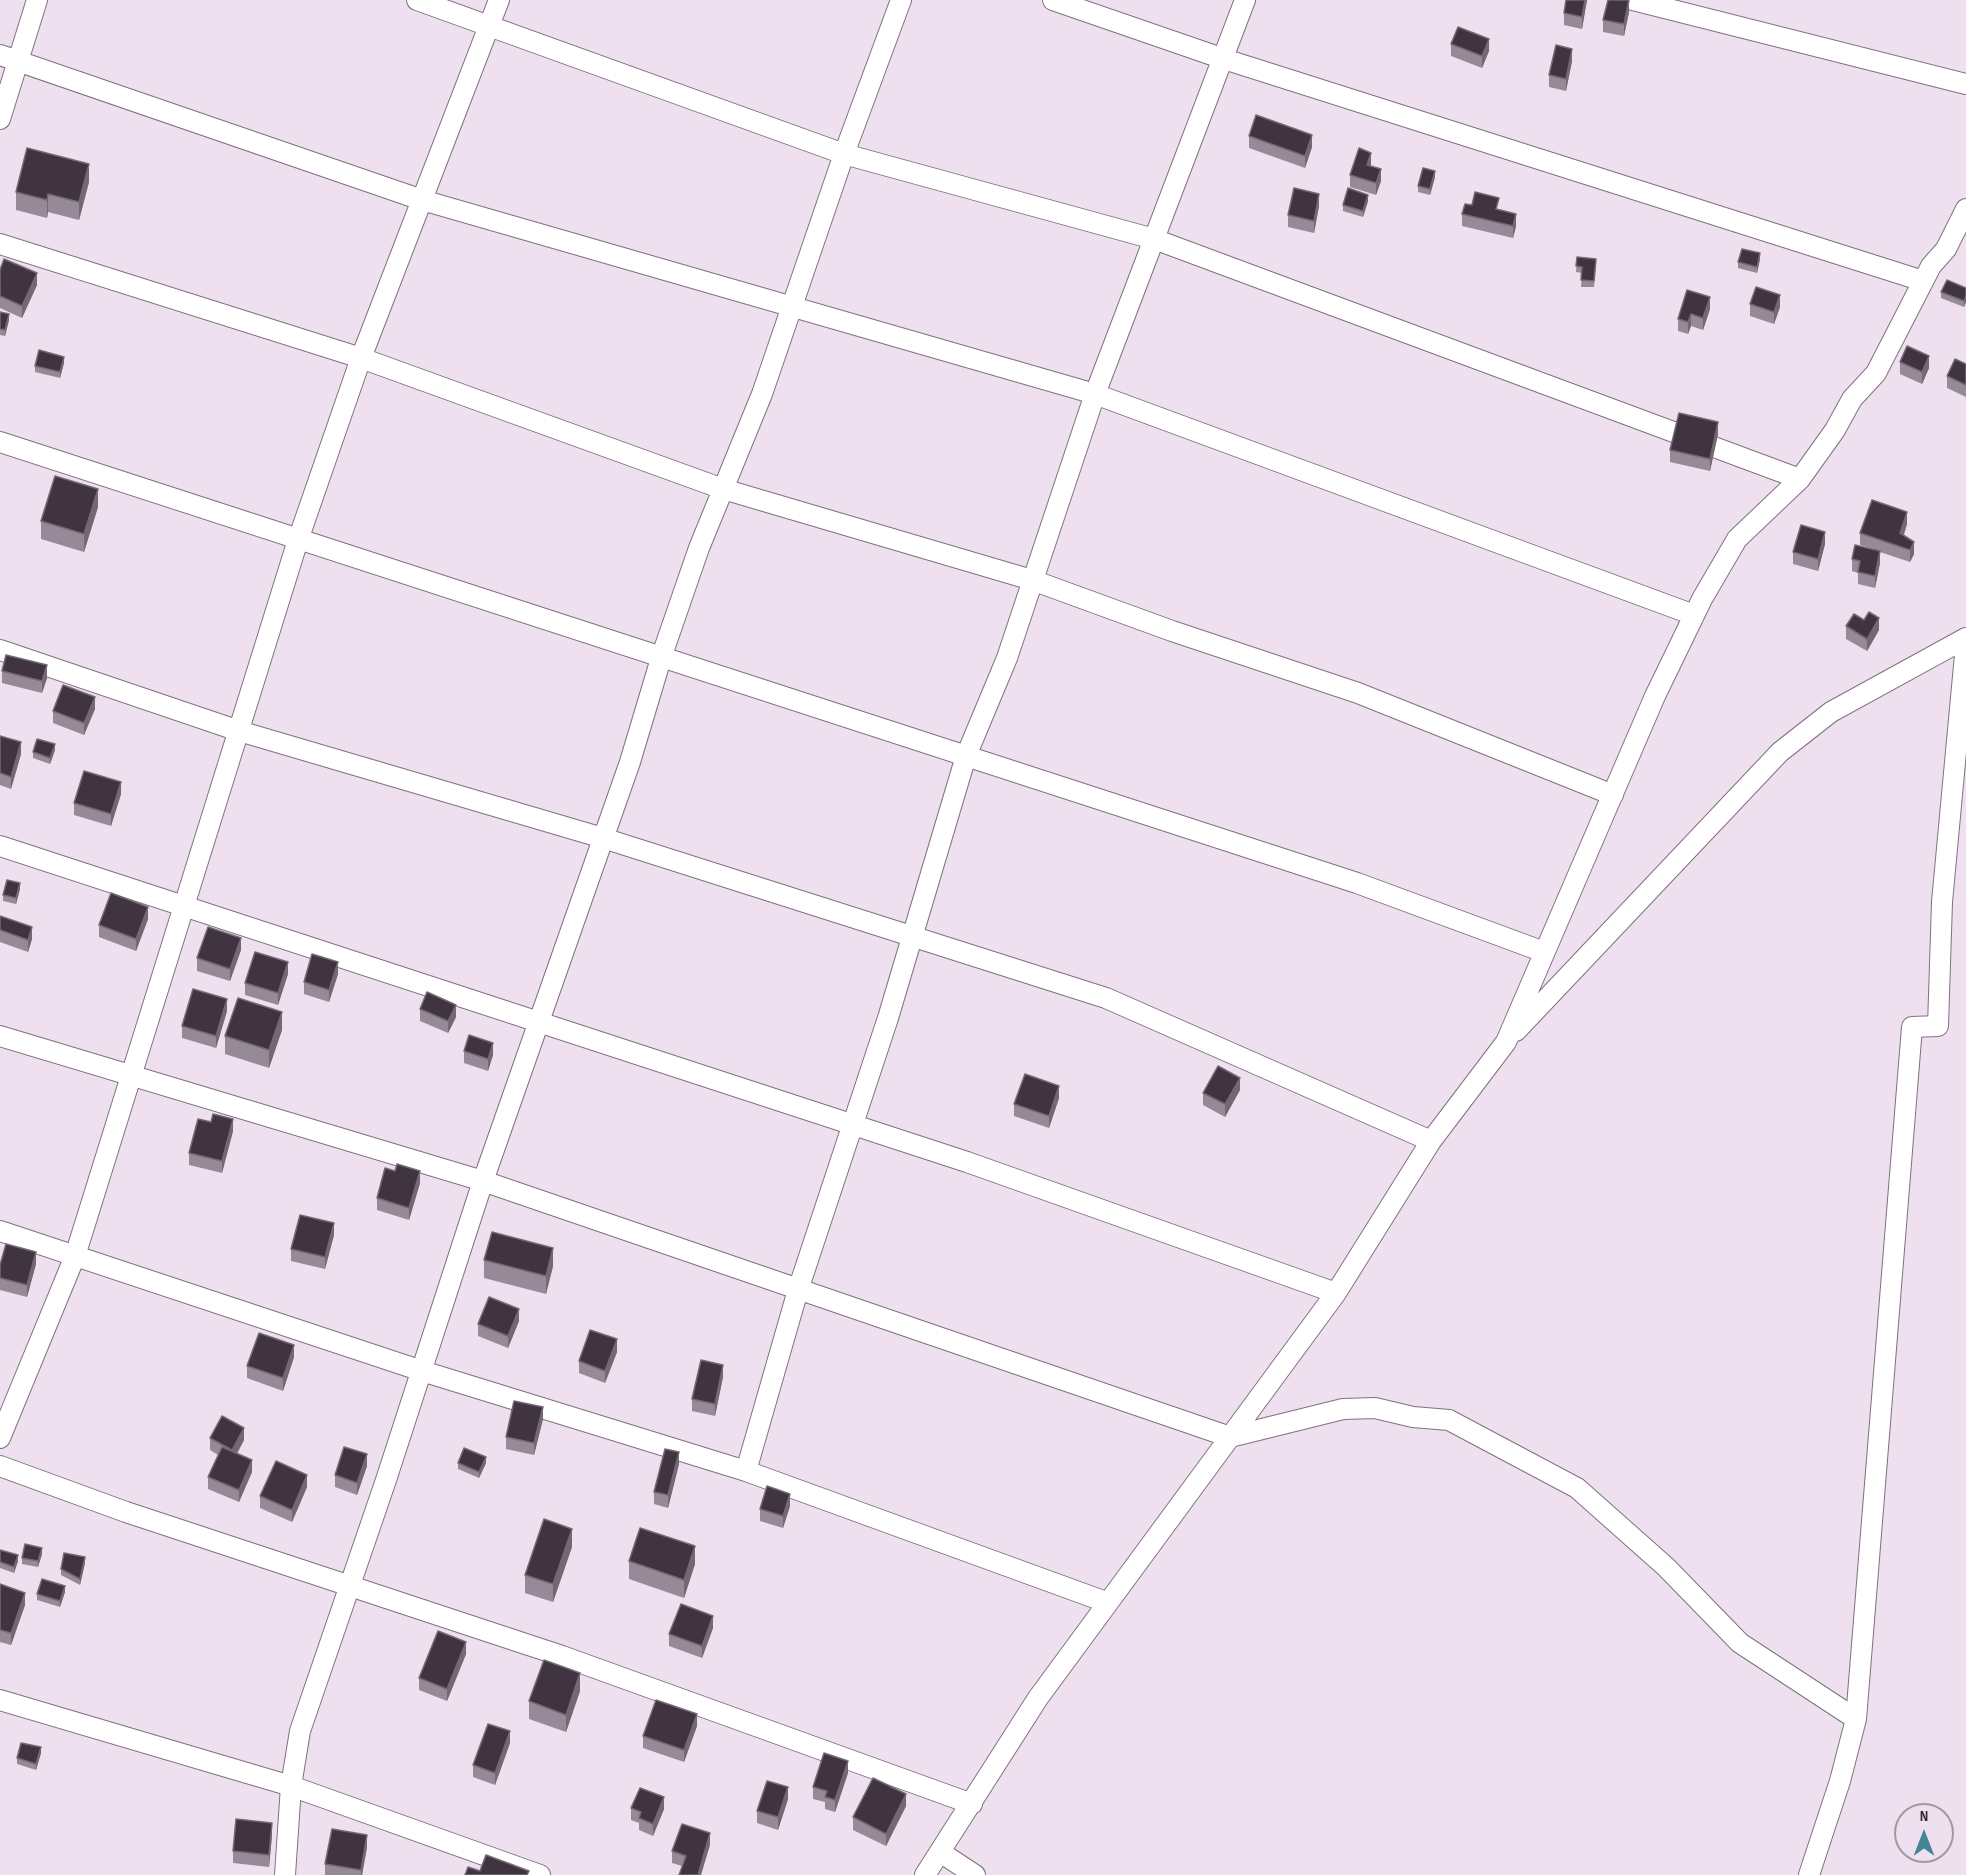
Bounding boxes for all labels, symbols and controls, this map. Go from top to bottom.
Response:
north arrow [1894,1803,1954,1863]
text: N [1920,1807,1928,1826]

